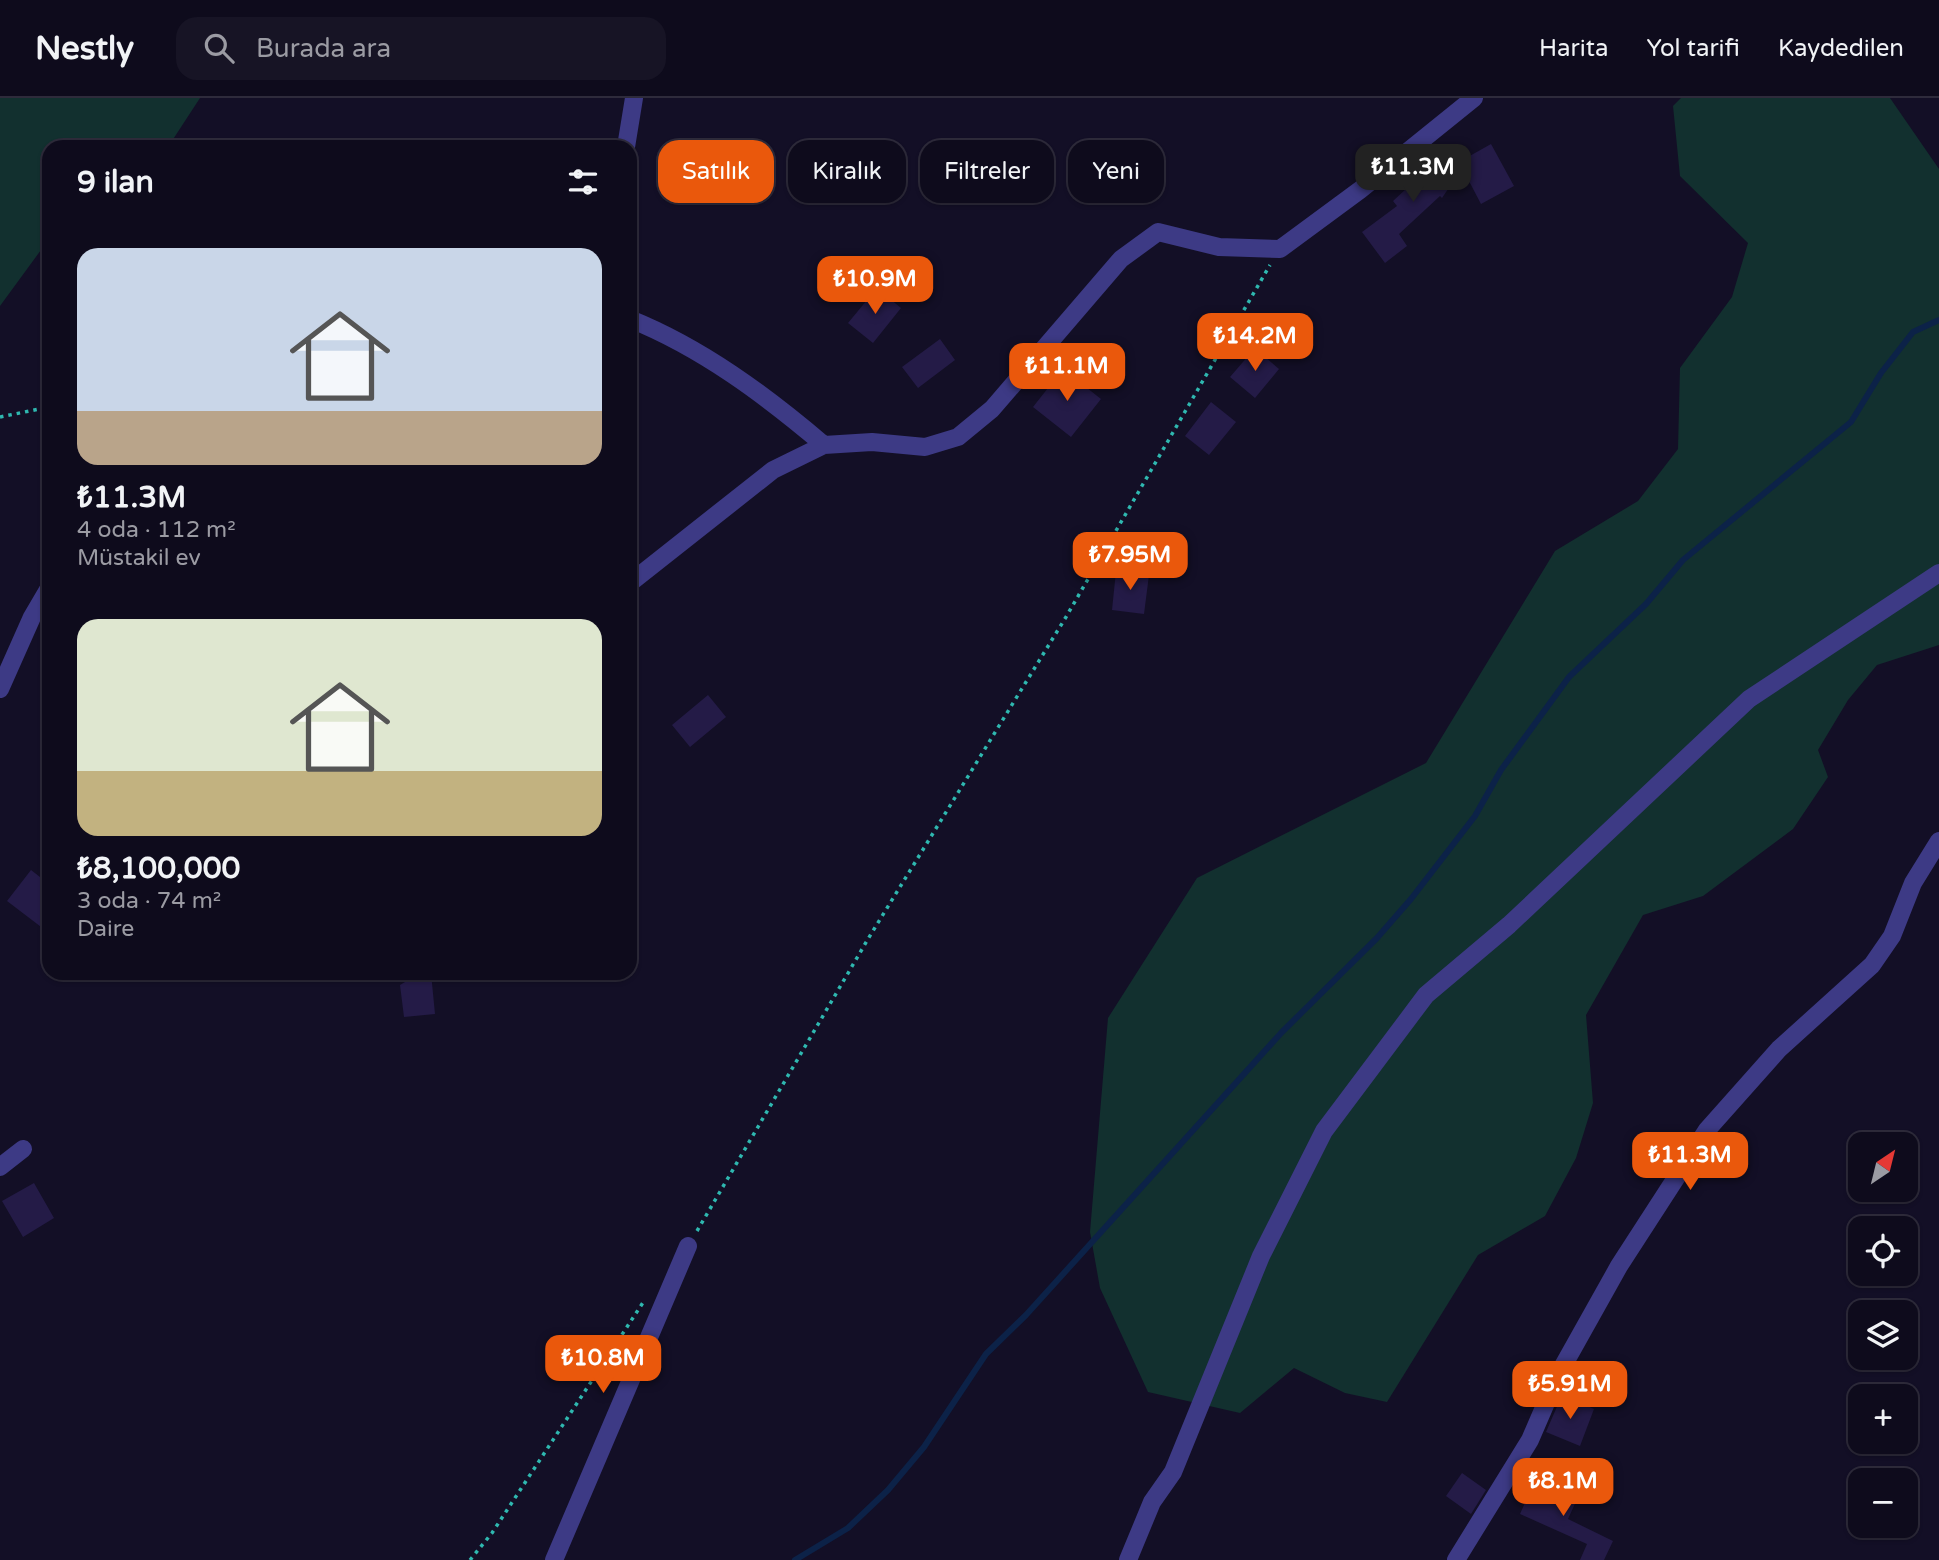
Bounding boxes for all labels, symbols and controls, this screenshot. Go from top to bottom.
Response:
search box [176,17,666,80]
text: Nestly [35,29,134,68]
icon: search [200,29,238,67]
text: Burada ara [256,33,391,64]
text: Harita [1539,34,1608,63]
text: Yol tarifi [1646,34,1740,63]
text: Kaydedilen [1778,34,1904,63]
chip: Satılık [658,140,774,203]
chip: Kiralık [788,140,906,203]
chip: Filtreler [920,140,1054,203]
chip: Yeni [1068,140,1164,203]
pin: ₺11.3M [1356,144,1470,204]
text: ₺11.3M [1371,153,1455,181]
icon: filters [564,163,602,201]
text: 9 ilan [77,164,154,201]
pin: ₺10.9M [818,256,932,316]
text: ₺10.9M [833,265,917,293]
icon: home [277,293,403,419]
pin: ₺14.2M [1198,314,1312,373]
text: ₺14.2M [1213,322,1297,350]
pin: ₺11.1M [1010,344,1124,403]
text: ₺11.1M [1025,352,1109,380]
text: ₺11.3M [77,479,186,516]
text: 4 oda · 112 m² [77,516,236,544]
pin: ₺7.95M [1073,532,1187,592]
text: ₺7.95M [1089,541,1171,569]
text: Müstakil ev [77,544,201,572]
icon: home [277,664,403,790]
text: ₺8,100,000 [77,850,240,887]
text: 3 oda · 74 m² [77,887,221,915]
text: Daire [77,915,134,943]
pin: ₺11.3M [1633,1132,1747,1192]
north arrow [1848,1132,1918,1202]
map controls [1848,1132,1918,1538]
text: ₺11.3M [1648,1141,1732,1169]
button: locate [1848,1216,1918,1286]
button: layers [1848,1300,1918,1370]
pin: ₺10.8M [546,1336,660,1395]
text: ₺10.8M [561,1344,645,1372]
pin: ₺5.91M [1513,1362,1627,1421]
text: ₺5.91M [1528,1370,1612,1398]
button: + [1848,1384,1918,1454]
pin: ₺8.1M [1514,1458,1612,1518]
text: ₺8.1M [1528,1467,1598,1495]
button: − [1848,1468,1918,1538]

